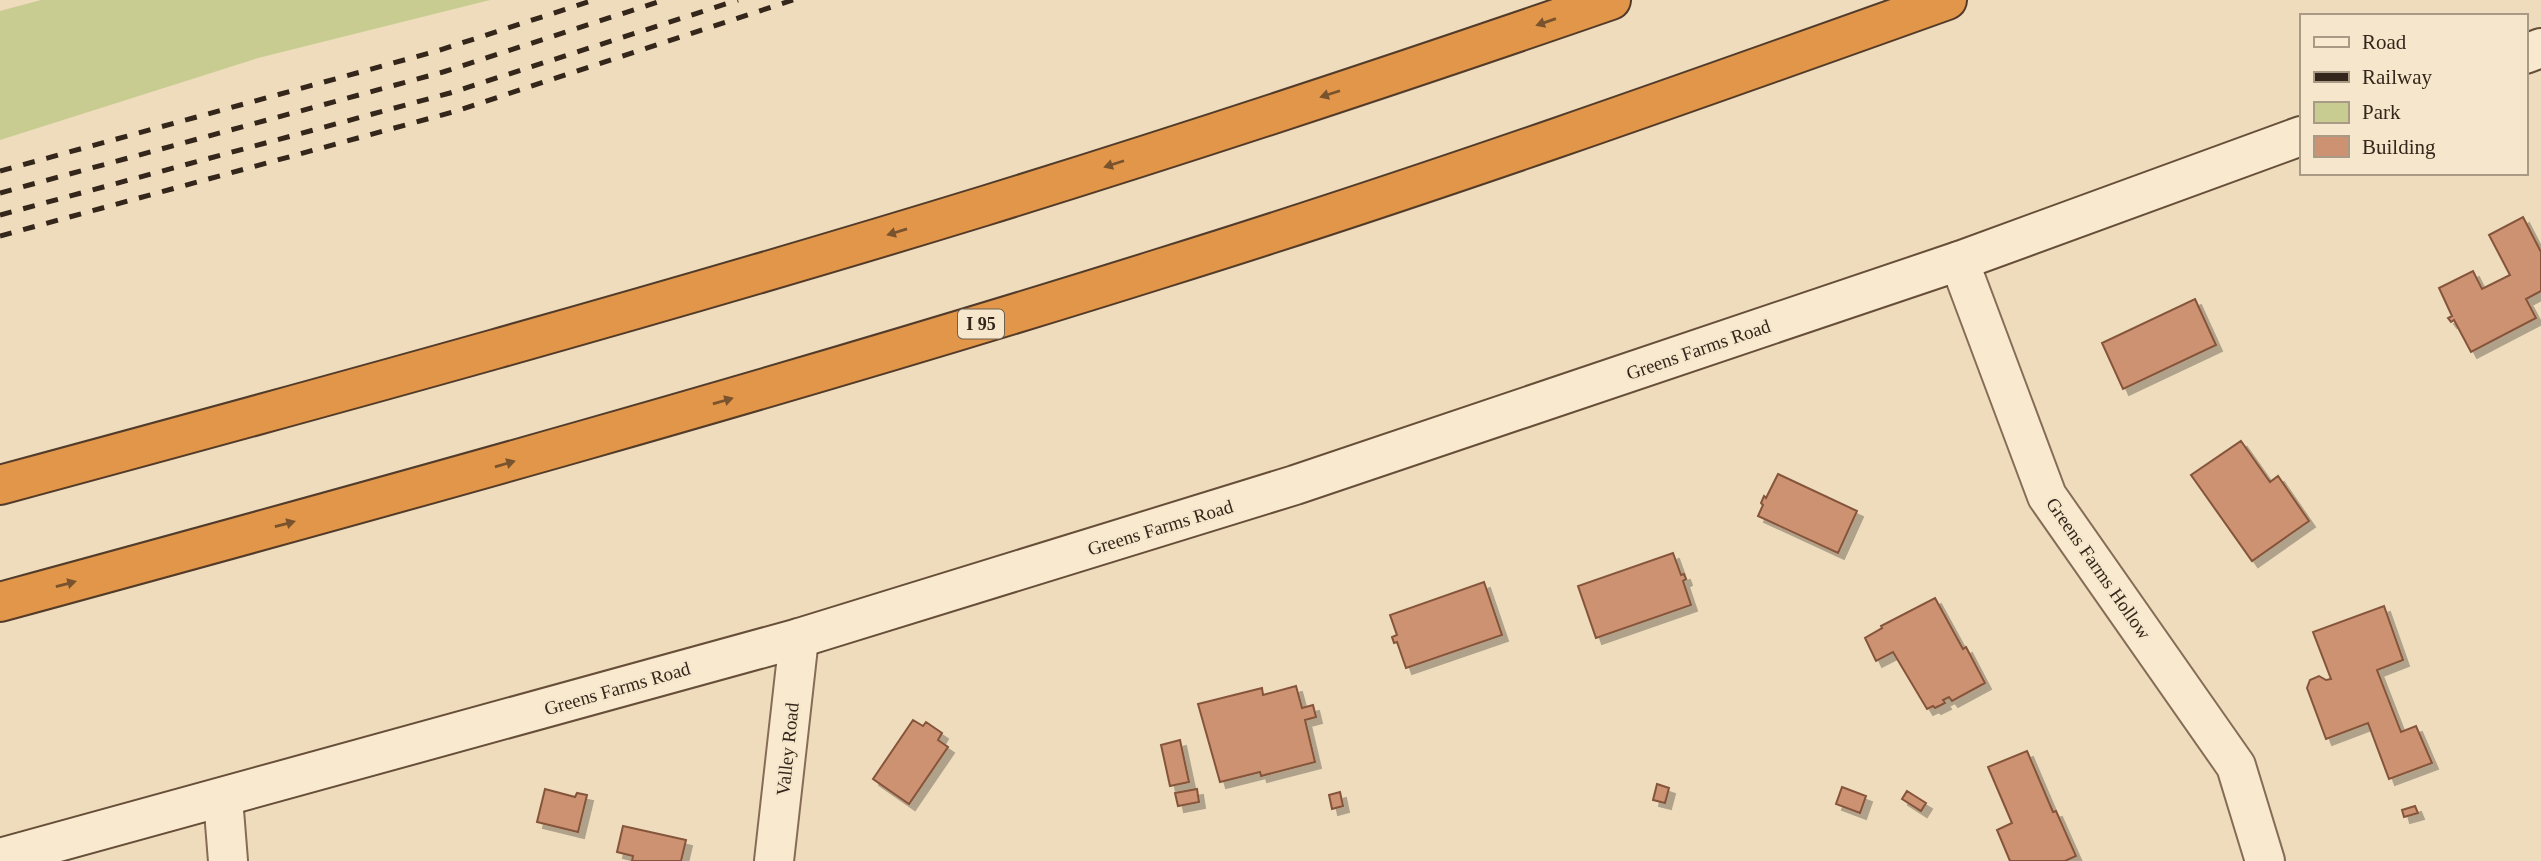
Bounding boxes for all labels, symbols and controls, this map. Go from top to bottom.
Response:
legend [2300,14,2527,175]
one-way arrow [1536,17,1557,28]
text: Road [2362,30,2407,54]
text: Railway [2362,65,2432,89]
one-way arrow [1320,89,1341,100]
text: Park [2362,100,2401,124]
text: Building [2362,135,2436,159]
one-way arrow [1103,159,1124,170]
one-way arrow [886,227,907,237]
road number: I 95 [958,310,1004,338]
street label: Greens Farms Road [1623,315,1773,384]
one-way arrow [713,396,734,406]
one-way arrow [495,459,516,469]
street label: Greens Farms Hollow [2042,494,2155,643]
street label: Greens Farms Road [1085,495,1236,560]
one-way arrow [275,519,296,529]
one-way arrow [55,578,77,589]
street label: Greens Farms Road [542,657,693,719]
street label: Valley Road [772,701,803,797]

